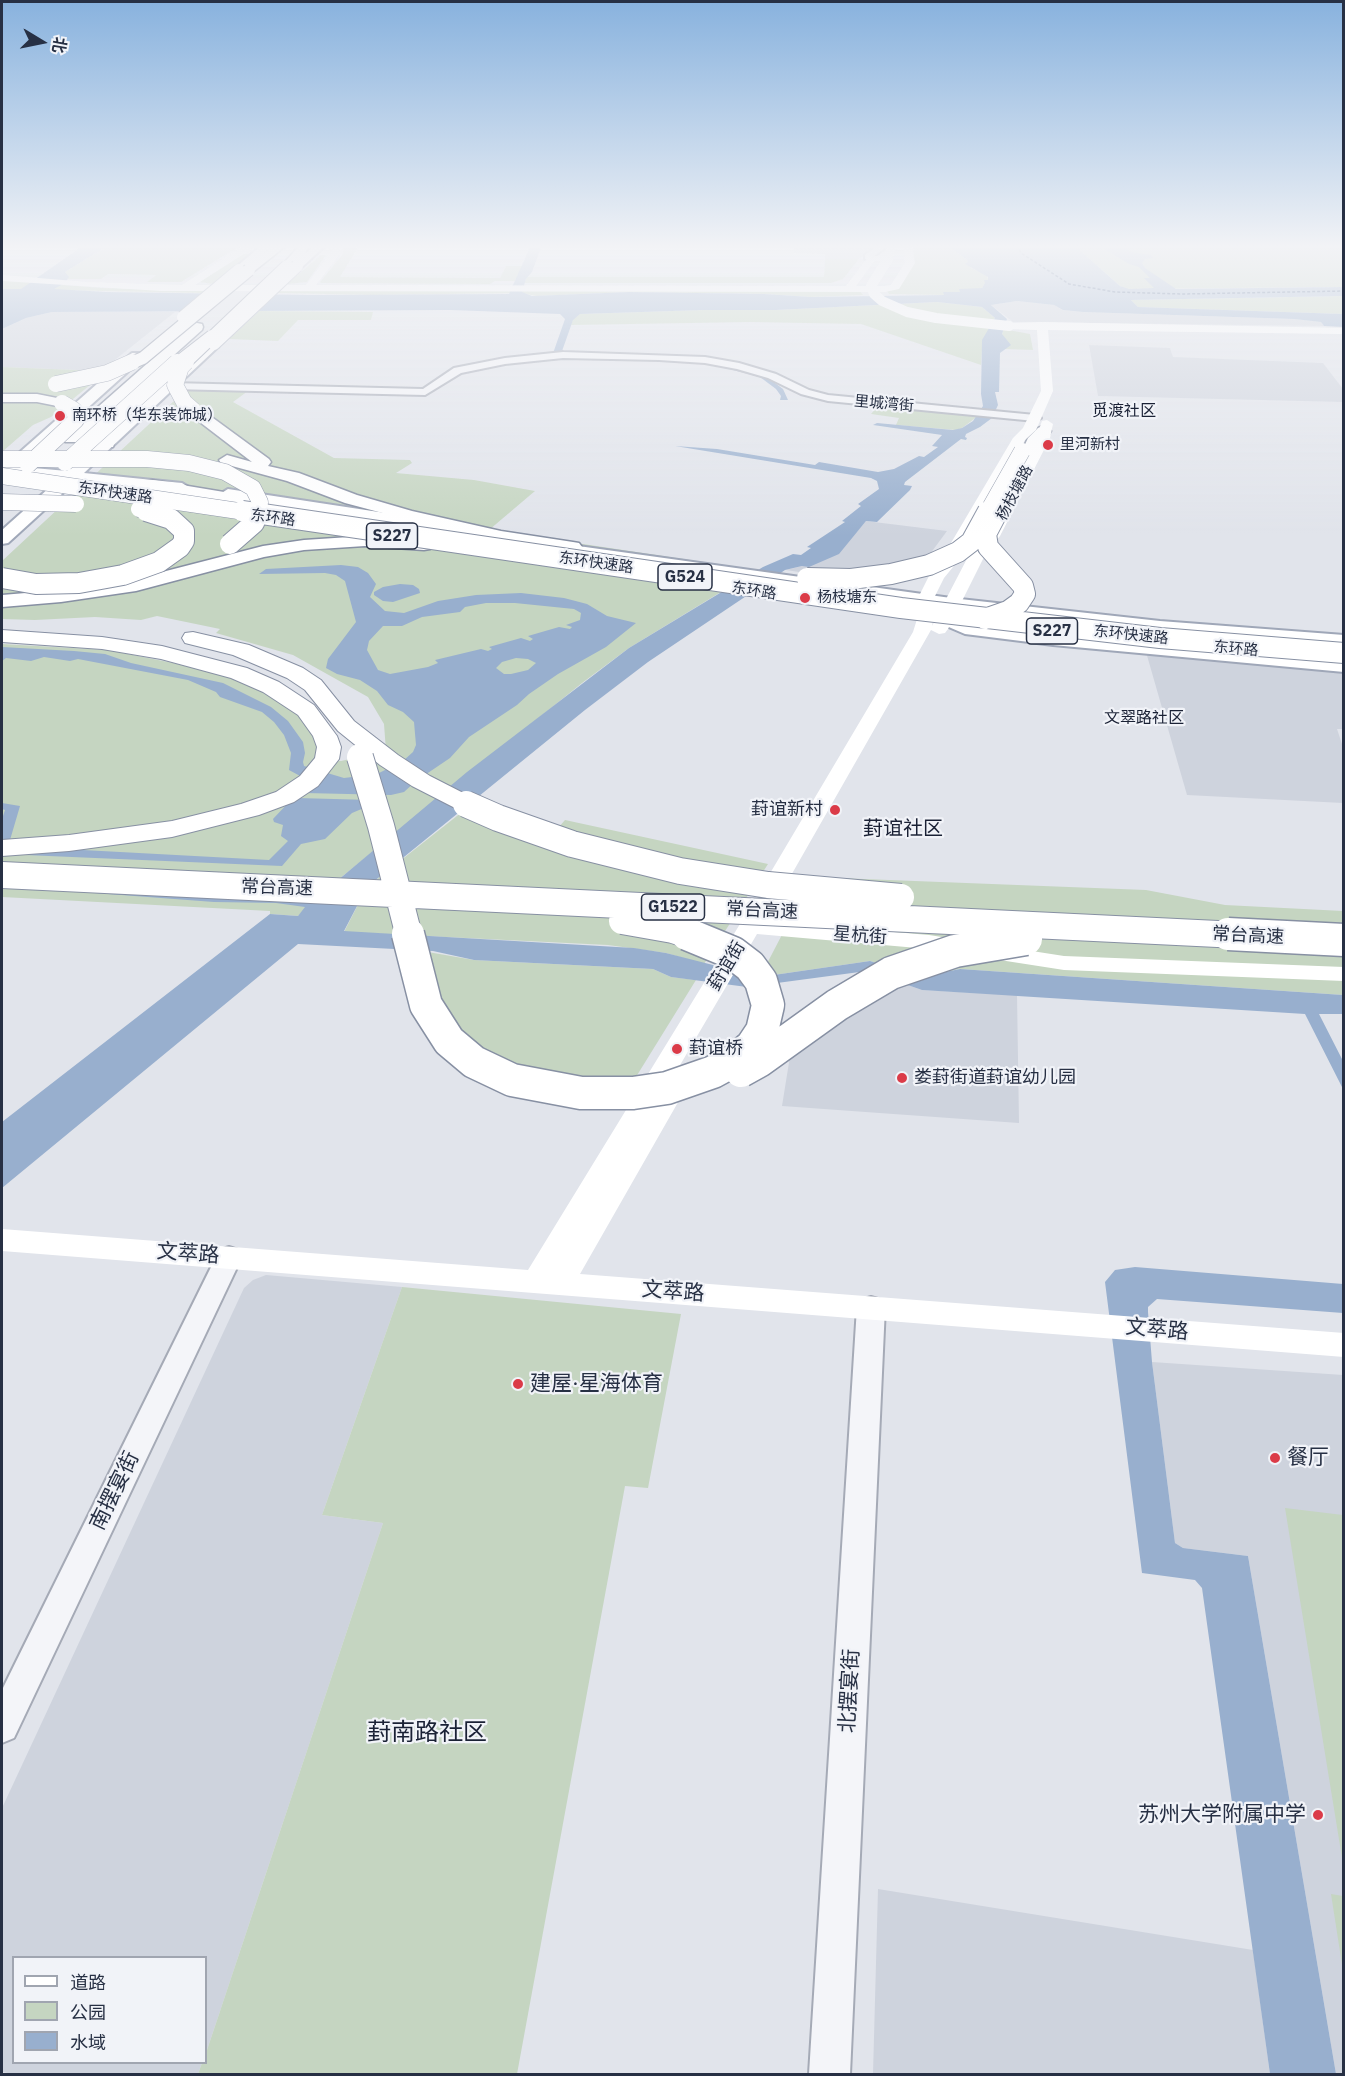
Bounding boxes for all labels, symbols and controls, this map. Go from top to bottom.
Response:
north arrow [12,12,72,72]
text: 北 [48,35,71,55]
street label: 里城湾街 [853,392,915,416]
district label: 觅渡社区 [1092,401,1156,421]
place label: 南环桥（华东装饰城） [72,407,222,425]
marker: 南环桥（华东装饰城） [53,409,67,423]
place label: 里河新村 [1060,436,1120,454]
marker: 里河新村 [1041,438,1055,452]
street label: 杨枝塘路 [993,462,1037,524]
street label: 东环快速路 [77,479,153,507]
street label: 东环路 [249,506,297,530]
road number: S227 [366,523,418,549]
street label: 东环快速路 [558,549,634,577]
road number: G524 [658,564,712,590]
street label: 东环路 [730,579,778,603]
place label: 杨枝塘东 [817,589,877,607]
marker: 杨枝塘东 [798,591,812,605]
road number: S227 [1026,618,1078,644]
street label: 东环快速路 [1093,622,1169,648]
street label: 东环路 [1213,638,1259,660]
district label: 文翠路社区 [1104,708,1184,728]
place label: 葑谊新村 [751,799,823,821]
marker: 葑谊新村 [828,803,842,817]
district label: 葑谊社区 [863,817,943,841]
street label: 常台高速 [241,876,313,900]
road number: G1522 [642,894,704,920]
street label: 常台高速 [725,898,799,924]
street label: 星杭街 [832,923,888,949]
street label: 常台高速 [1211,923,1285,949]
street label: 葑谊街 [704,937,750,995]
place label: 葑谊桥 [689,1038,743,1060]
marker: 葑谊桥 [670,1042,684,1056]
place label: 娄葑街道葑谊幼儿园 [914,1067,1076,1089]
marker: 娄葑街道葑谊幼儿园 [895,1071,909,1085]
street label: 文萃路 [156,1239,220,1269]
street label: 文萃路 [641,1277,705,1307]
street label: 文萃路 [1125,1315,1189,1345]
place label: 建屋·星海体育 [530,1371,663,1397]
marker: 建屋·星海体育 [511,1377,525,1391]
place label: 餐厅 [1287,1445,1329,1471]
street label: 南摆宴街 [85,1448,145,1534]
marker: 餐厅 [1268,1451,1282,1465]
street label: 北摆宴街 [835,1648,865,1734]
district label: 葑南路社区 [367,1719,487,1747]
place label: 苏州大学附属中学 [1138,1802,1306,1828]
marker: 苏州大学附属中学 [1311,1808,1325,1822]
legend [12,1956,207,2064]
text: 道路 [70,1971,106,1994]
text: 公园 [70,2001,106,2024]
text: 水域 [70,2031,106,2054]

